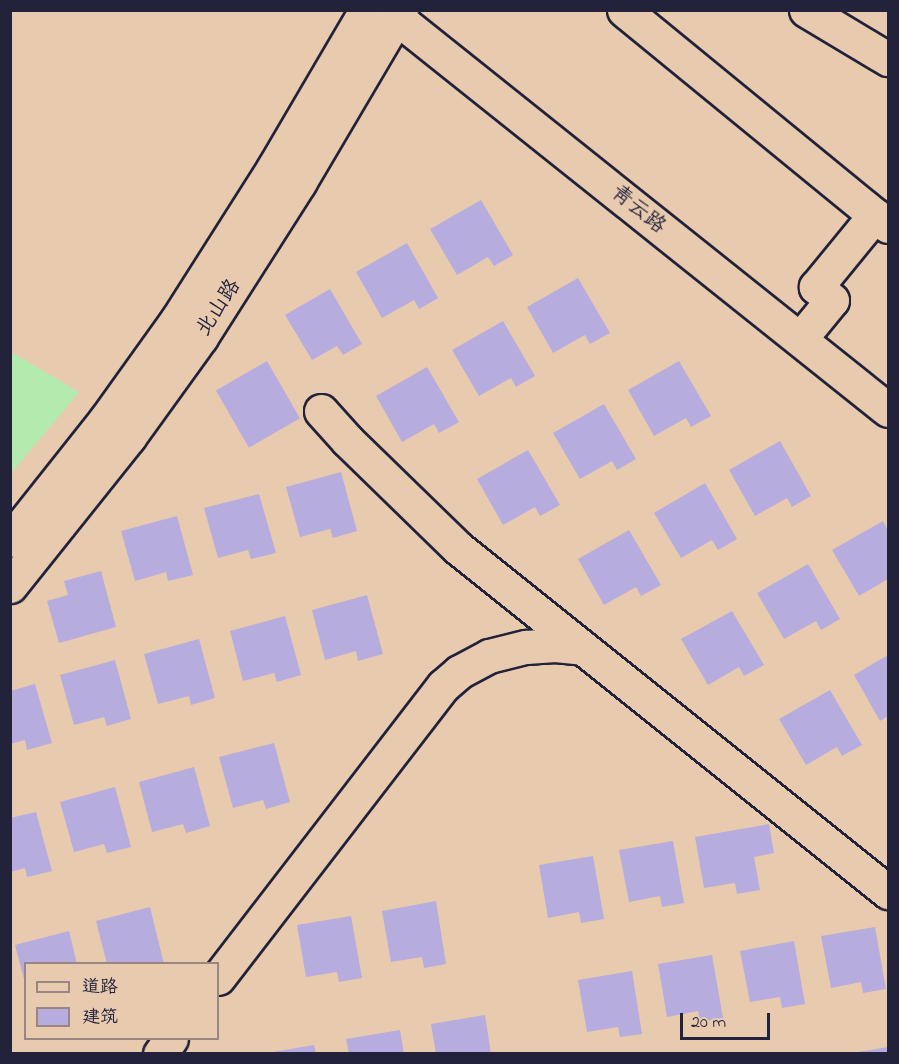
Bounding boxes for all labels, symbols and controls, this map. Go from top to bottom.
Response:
street label: 青云路 [606,180,670,240]
street label: 北山路 [191,275,247,341]
legend [24,962,219,1040]
text: 道路 [82,975,118,1001]
scale bar [683,1001,773,1039]
text: 建筑 [82,1005,118,1031]
text: 20 m [691,1010,726,1036]

